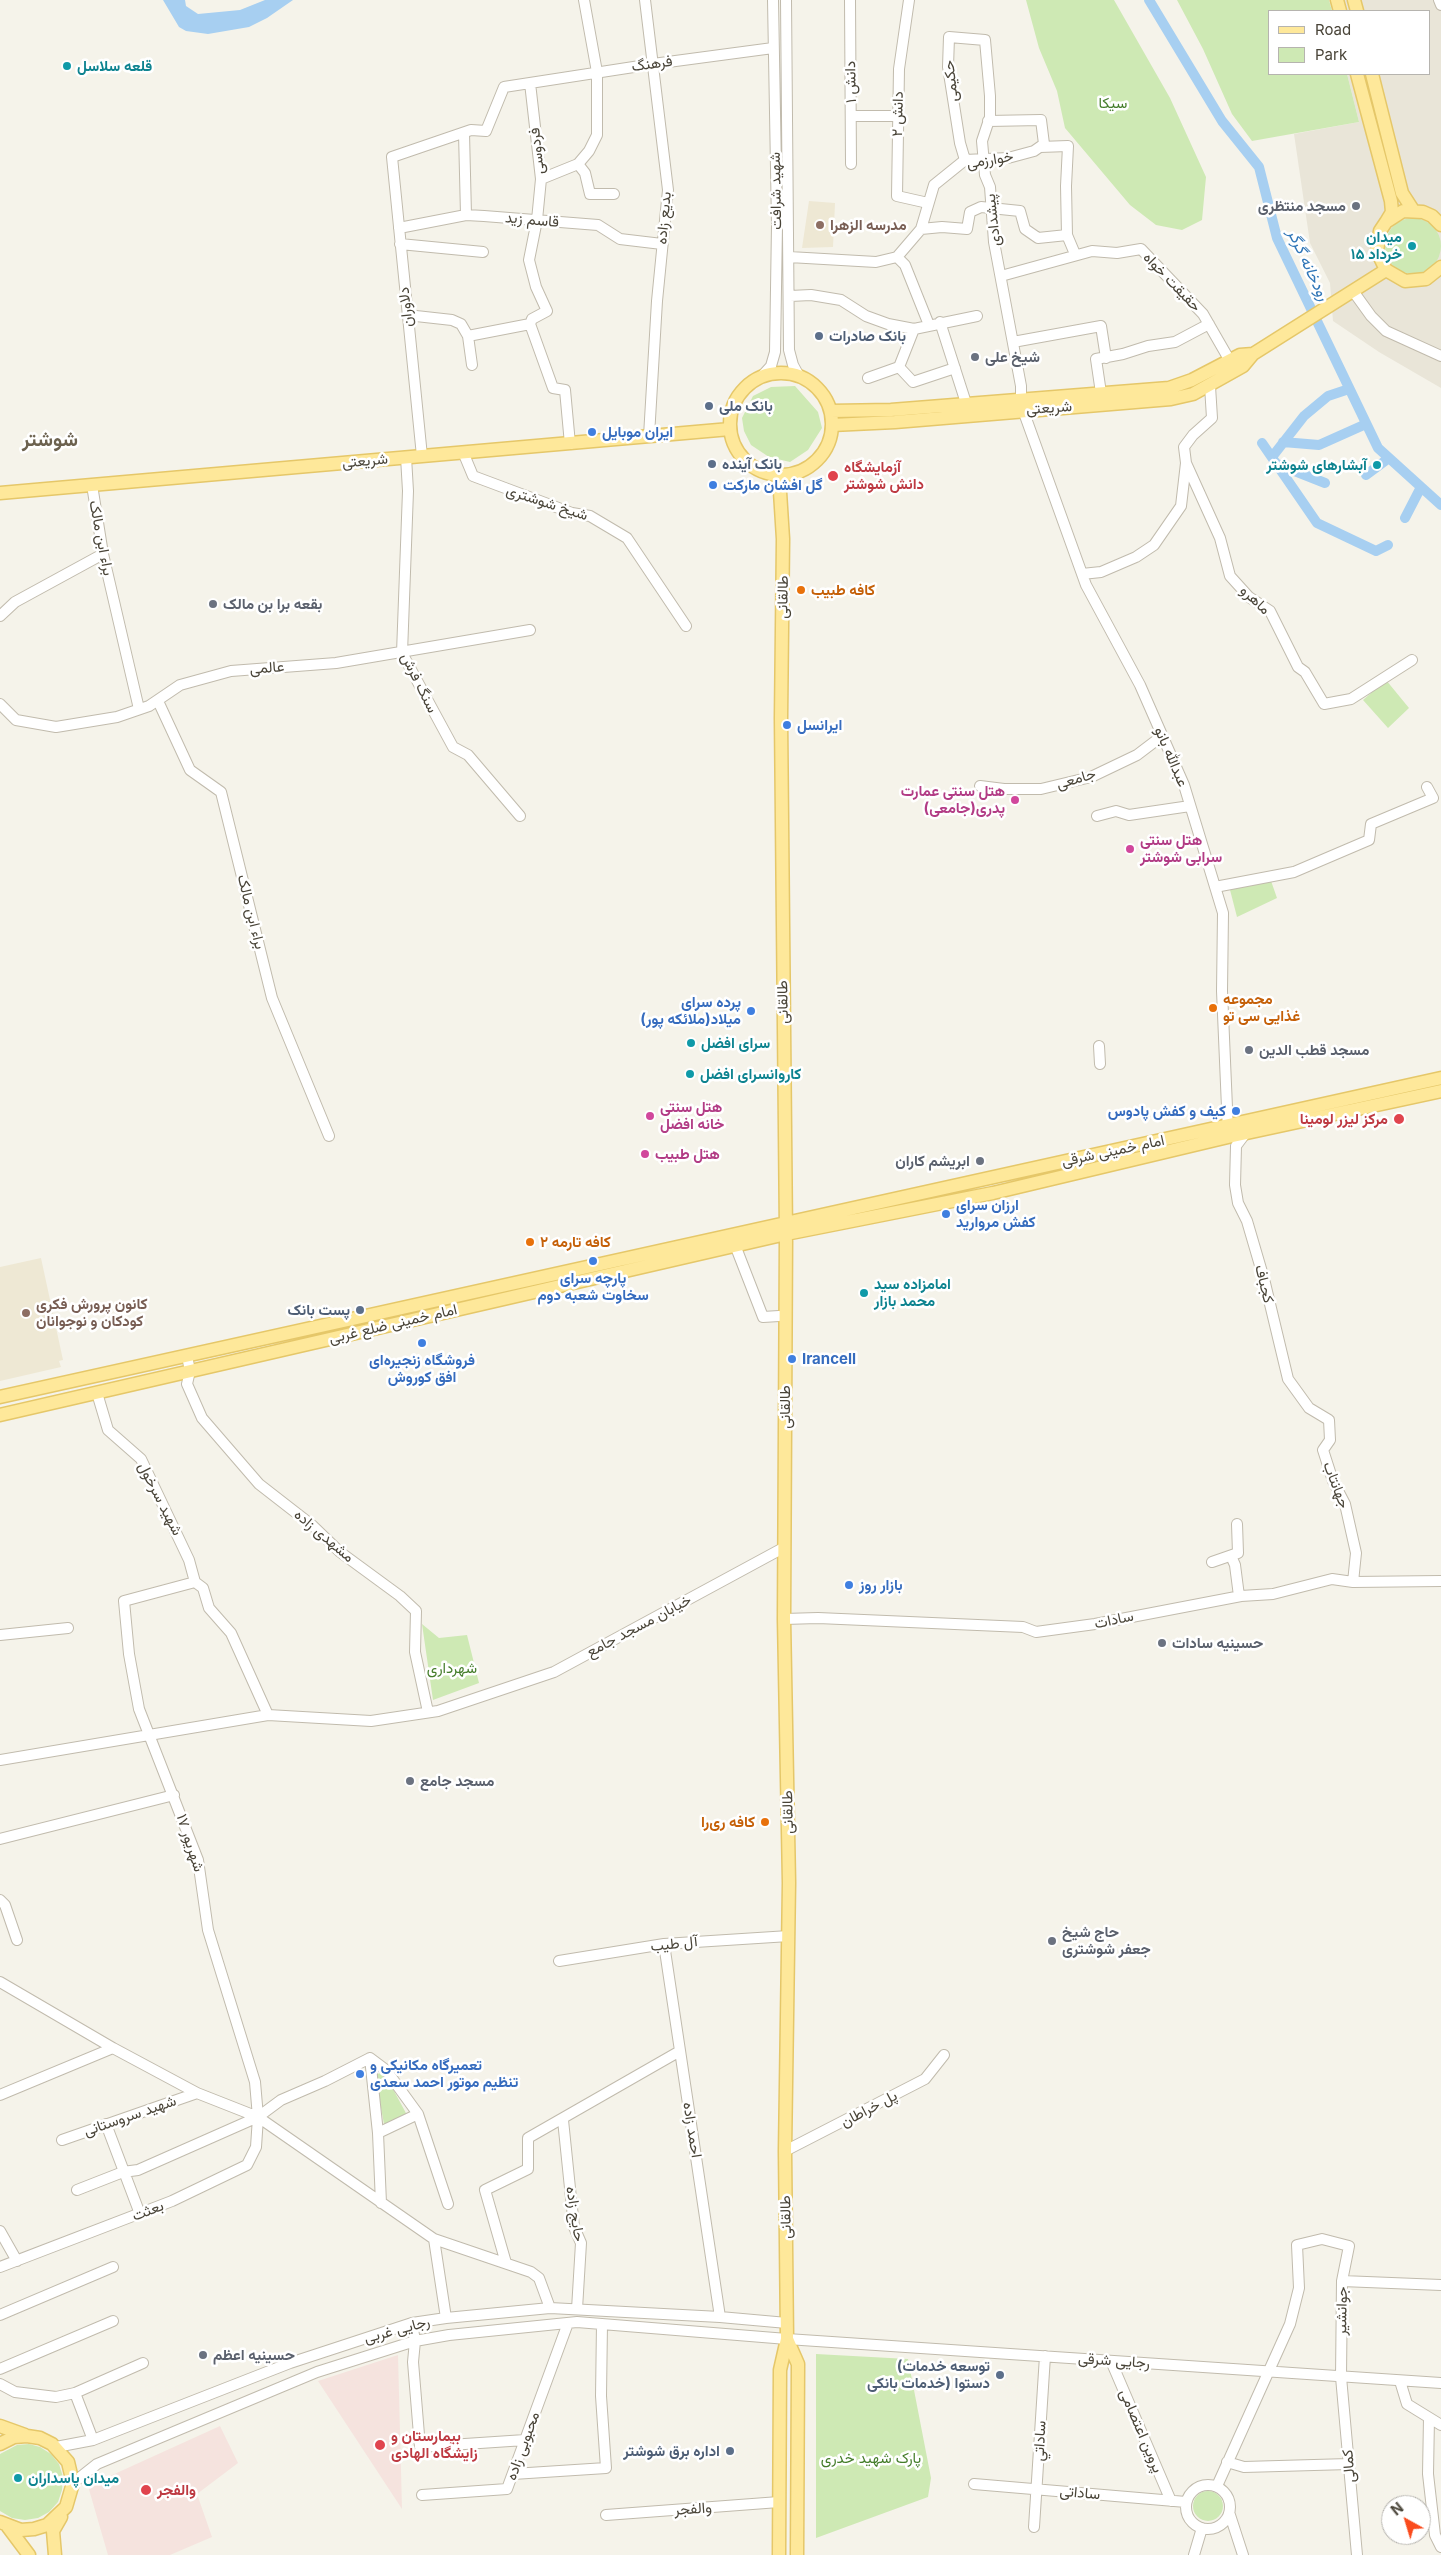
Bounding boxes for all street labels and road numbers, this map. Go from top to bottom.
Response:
street label: فرهنگ [630,52,674,76]
street label: حکیمی [940,59,962,103]
street label: دانش ۱ [842,61,860,103]
street label: دانش ۲ [889,91,907,137]
street label: فردوسی [526,127,548,175]
street label: خوارزمی [965,147,1015,173]
street label: شهید شرافت [766,152,786,230]
street label: بدیع زاده [653,191,675,245]
street label: پیشدادی [981,193,1005,247]
street label: قاسم زید [504,209,560,231]
street label: حقیقت خواه [1139,248,1205,316]
street label: دلاوران [395,286,417,328]
street label: شریعتی [1025,397,1073,419]
street label: شریعتی [341,450,389,472]
street label: شیخ شوشتری [504,481,590,525]
street label: براء ابن مالک [85,499,117,577]
street label: طالقانی [774,575,792,619]
street label: ماهرو [1236,582,1274,618]
street label: سنگ فرش [397,650,441,716]
street label: عالمی [249,658,285,678]
street label: عبدالله بانو [1150,724,1192,790]
street label: جامعی [1054,765,1098,793]
street label: براء ابن مالک [233,873,269,951]
street label: طالقانی [774,980,792,1024]
street label: امام خمینی شرقی [1060,1131,1166,1171]
street label: کجباف [1251,1263,1277,1305]
street label: امام خمینی ضلع غربی [327,1300,459,1348]
street label: طالقانی [776,1385,794,1429]
street label: شهید سرخول [134,1459,186,1539]
street label: جهانتاب [1319,1459,1353,1511]
street label: مشهدی زاده [290,1506,358,1566]
street label: خیابان مسجد جامع [583,1591,695,1661]
street label: سادات [1093,1607,1135,1633]
street label: طالقانی [779,1790,797,1834]
street label: ۱۷ شهریور [172,1812,208,1874]
street label: آل طیب [649,1933,699,1955]
street label: پل خراطان [838,2087,900,2131]
street label: شهید سروستانی [81,2092,179,2140]
street label: احمد زاده [679,2101,705,2159]
street label: حایج زاده [562,2185,588,2243]
street label: طالقانی [777,2195,795,2239]
street label: بعثت [130,2197,166,2225]
street label: جوانشیر [1333,2286,1351,2336]
street label: رجایی غربی [362,2313,432,2347]
street label: رجایی شرقی [1078,2350,1150,2372]
street label: پروین اعتصامی [1115,2386,1167,2476]
street label: محبوبی زاده [502,2409,544,2483]
street label: ساداتي [1030,2420,1050,2462]
street label: کمالی [1339,2449,1359,2483]
street label: ساداتی [1059,2482,1101,2504]
street label: والفجر [673,2499,713,2519]

